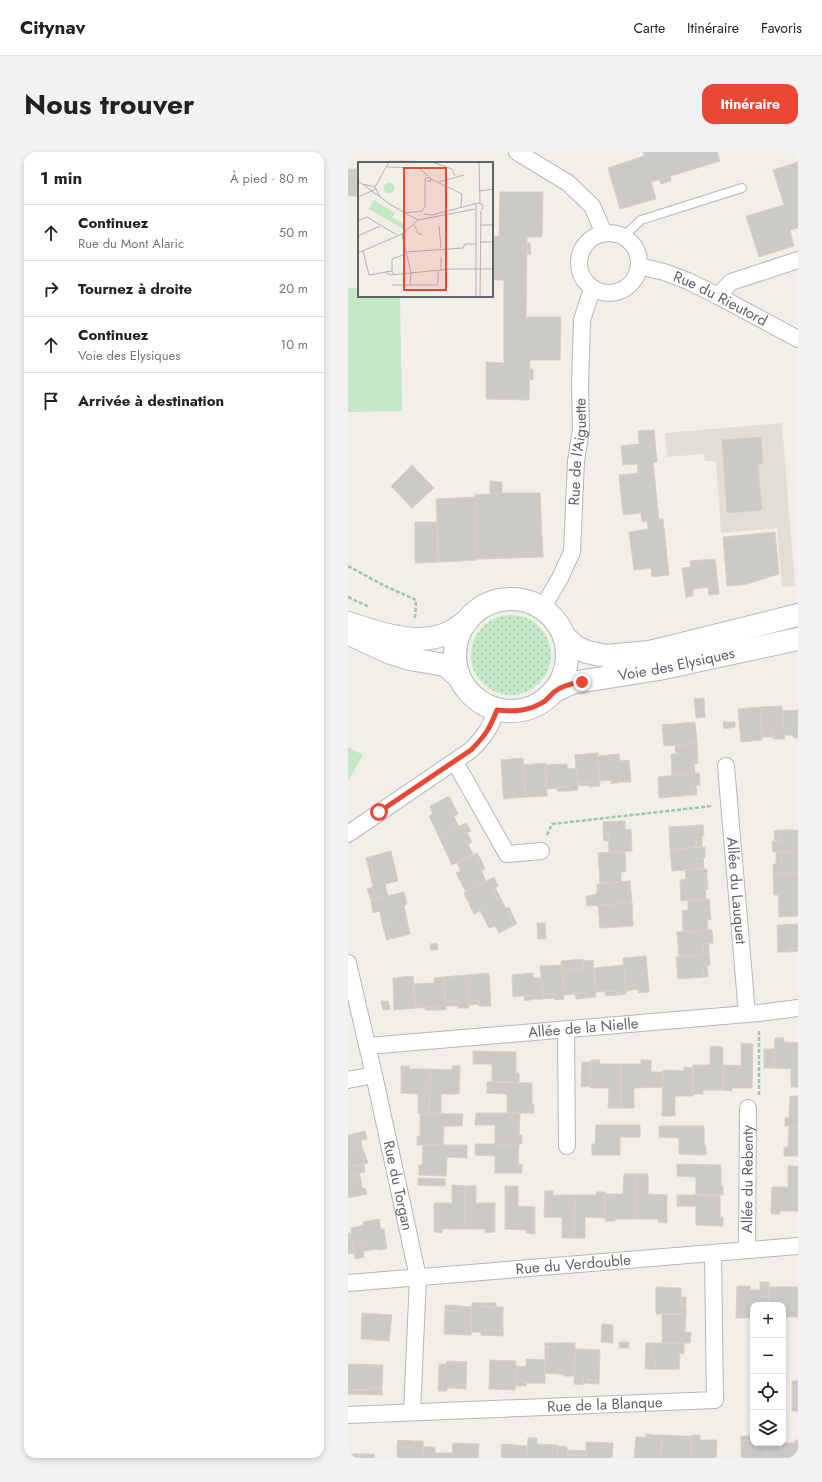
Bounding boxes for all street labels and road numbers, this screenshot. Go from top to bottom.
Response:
street label: Rue du Rieutord [670,265,771,332]
street label: Rue de l'Aiguette [563,398,592,506]
street label: Voie des Elysiques [617,642,737,686]
street label: Allée du Lauquet [721,836,752,945]
street label: Allée de la Nielle [527,1012,640,1043]
street label: Allée du Rebenty [736,1124,759,1233]
street label: Rue du Torgan [378,1138,419,1233]
street label: Rue du Verdouble [515,1249,632,1280]
street label: Rue de la Blanque [547,1391,663,1418]

